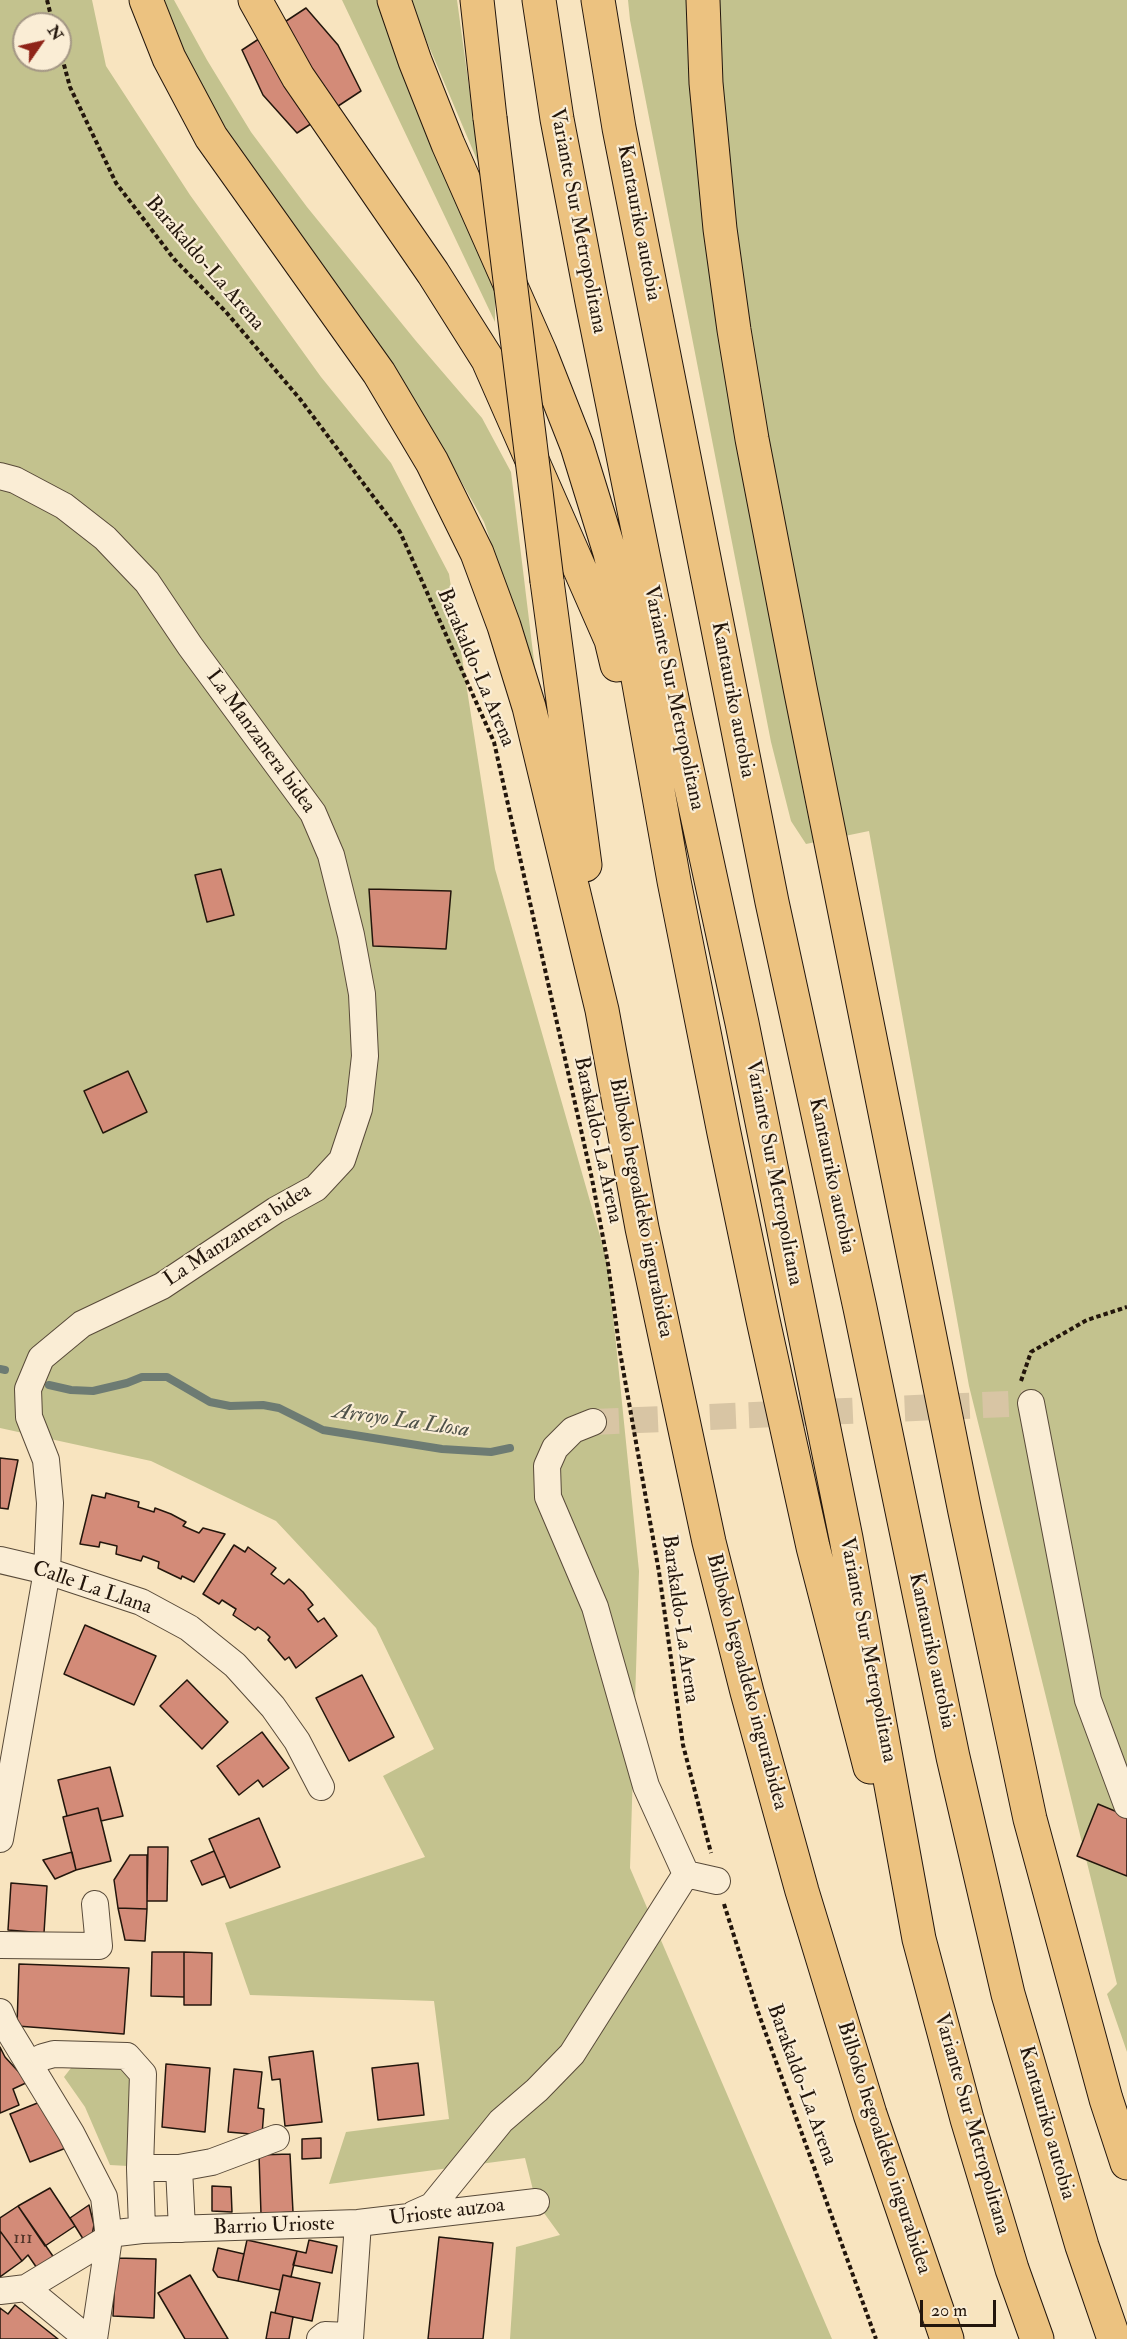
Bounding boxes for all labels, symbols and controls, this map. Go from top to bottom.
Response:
north arrow [12,12,72,72]
text: N [43,22,68,45]
street label: Variante Sur Metropolitana [543,106,611,336]
street label: Kantauriko autobia [610,143,666,303]
street label: Barakaldo-La Arena [139,192,269,336]
street label: Variante Sur Metropolitana [637,583,709,813]
street label: Barakaldo-La Arena [430,585,520,751]
street label: Kantauriko autobia [704,620,760,780]
street label: La Manzanera bidea [200,666,320,818]
street label: Barakaldo-La Arena [567,1054,627,1226]
street label: Variante Sur Metropolitana [739,1058,807,1288]
street label: Bilboko hegoaldeko ingurabidea [602,1076,678,1340]
street label: Kantauriko autobia [802,1096,860,1256]
street label: La Manzanera bidea [160,1179,316,1293]
water label: Arroyo La Llosa [331,1399,471,1445]
street label: Barakaldo-La Arena [655,1533,703,1705]
street label: Variante Sur Metropolitana [833,1535,901,1765]
street label: Bilboko hegoaldeko ingurabidea [700,1551,792,1813]
street label: Calle La Llana [29,1557,155,1621]
street label: Kantauriko autobia [902,1571,960,1731]
street label: Barakaldo-La Arena [760,2001,842,2169]
street label: Variante Sur Metropolitana [927,2010,1015,2238]
street label: Bilboko hegoaldeko ingurabidea [830,2018,936,2278]
street label: Kantauriko autobia [1012,2043,1080,2203]
street label: Urioste auzoa [388,2193,506,2233]
street label: Barrio Urioste [213,2212,335,2242]
house number: 111 [13,2228,33,2250]
scale bar [923,2288,1000,2326]
text: 20 m [931,2299,967,2322]

